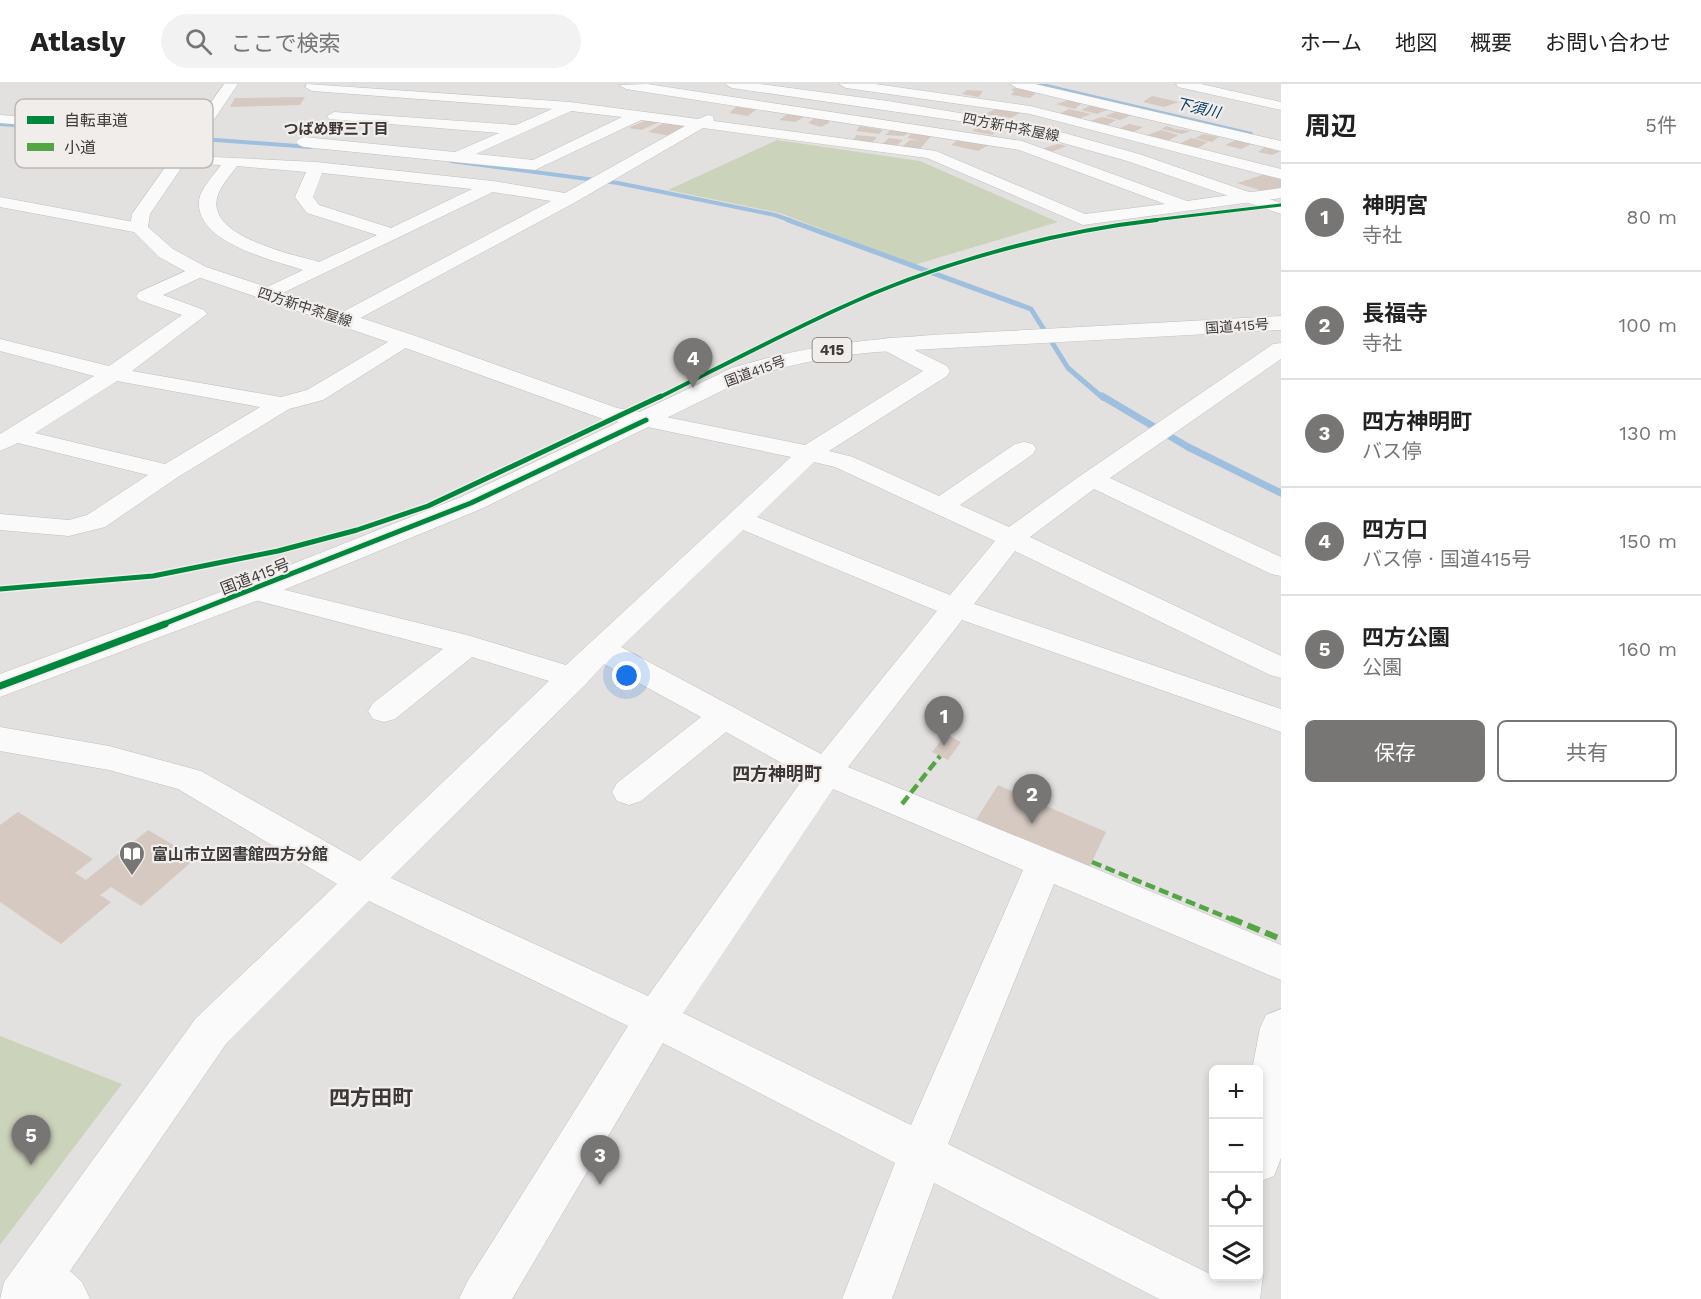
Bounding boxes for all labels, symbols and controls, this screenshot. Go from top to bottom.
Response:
search box [161,14,581,68]
text: Atlasly [30,25,125,58]
icon: search [182,25,215,58]
text: ホーム [1300,30,1362,55]
text: 地図 [1395,30,1437,55]
text: 概要 [1470,30,1512,55]
text: お問い合わせ [1545,30,1671,55]
text: ここで検索 [230,31,340,56]
water label: 下須川 [1174,94,1224,122]
legend [15,99,213,168]
street label: 四方新中茶屋線 [961,110,1061,144]
text: 自転車道 [64,111,128,130]
text: 周辺 [1305,111,1357,141]
text: 5件 [1645,113,1677,137]
district label: つばめ野三丁目 [283,120,389,138]
text: 小道 [64,138,96,157]
text: 神明宮 [1362,193,1428,218]
text: 1 [1320,205,1329,229]
text: 80 m [1626,205,1677,229]
text: 寺社 [1362,223,1402,247]
street label: 四方新中茶屋線 [256,284,354,330]
text: 長福寺 [1362,301,1428,326]
text: 2 [1319,313,1330,337]
text: 100 m [1618,313,1677,337]
street label: 国道415号 [1205,316,1269,336]
text: 寺社 [1362,331,1402,355]
pin: 4 [674,338,712,388]
road number: 415 [812,338,852,362]
street label: 国道415号 [722,353,788,389]
text: 四方神明町 [1362,409,1472,434]
text: 3 [1319,421,1330,445]
text: 130 m [1619,421,1677,445]
text: バス停 [1362,439,1422,463]
text: 四方口 [1362,517,1428,542]
text: 4 [1318,529,1331,553]
text: 150 m [1619,529,1677,553]
text: バス停 · 国道415号 [1362,547,1532,571]
street label: 国道415号 [218,555,293,598]
text: 四方公園 [1362,625,1450,650]
text: 5 [1319,637,1330,661]
text: 160 m [1619,637,1677,661]
text: 公園 [1362,655,1402,679]
your location [612,661,641,690]
pin: 1 [924,696,964,746]
button: 保存 [1305,720,1485,782]
button: 共有 [1497,720,1677,782]
district label: 四方神明町 [732,763,822,784]
pin: 2 [1012,774,1052,824]
library icon: 富山市立図書館四方分館 [117,839,147,877]
place label: 富山市立図書館四方分館 [152,845,328,864]
map controls [1209,1065,1263,1281]
button: + [1209,1065,1263,1119]
district label: 四方田町 [329,1085,413,1110]
pin: 5 [12,1116,51,1165]
button: − [1209,1119,1263,1173]
pin: 3 [580,1136,620,1185]
button: locate [1209,1173,1263,1227]
button: layers [1209,1227,1263,1281]

